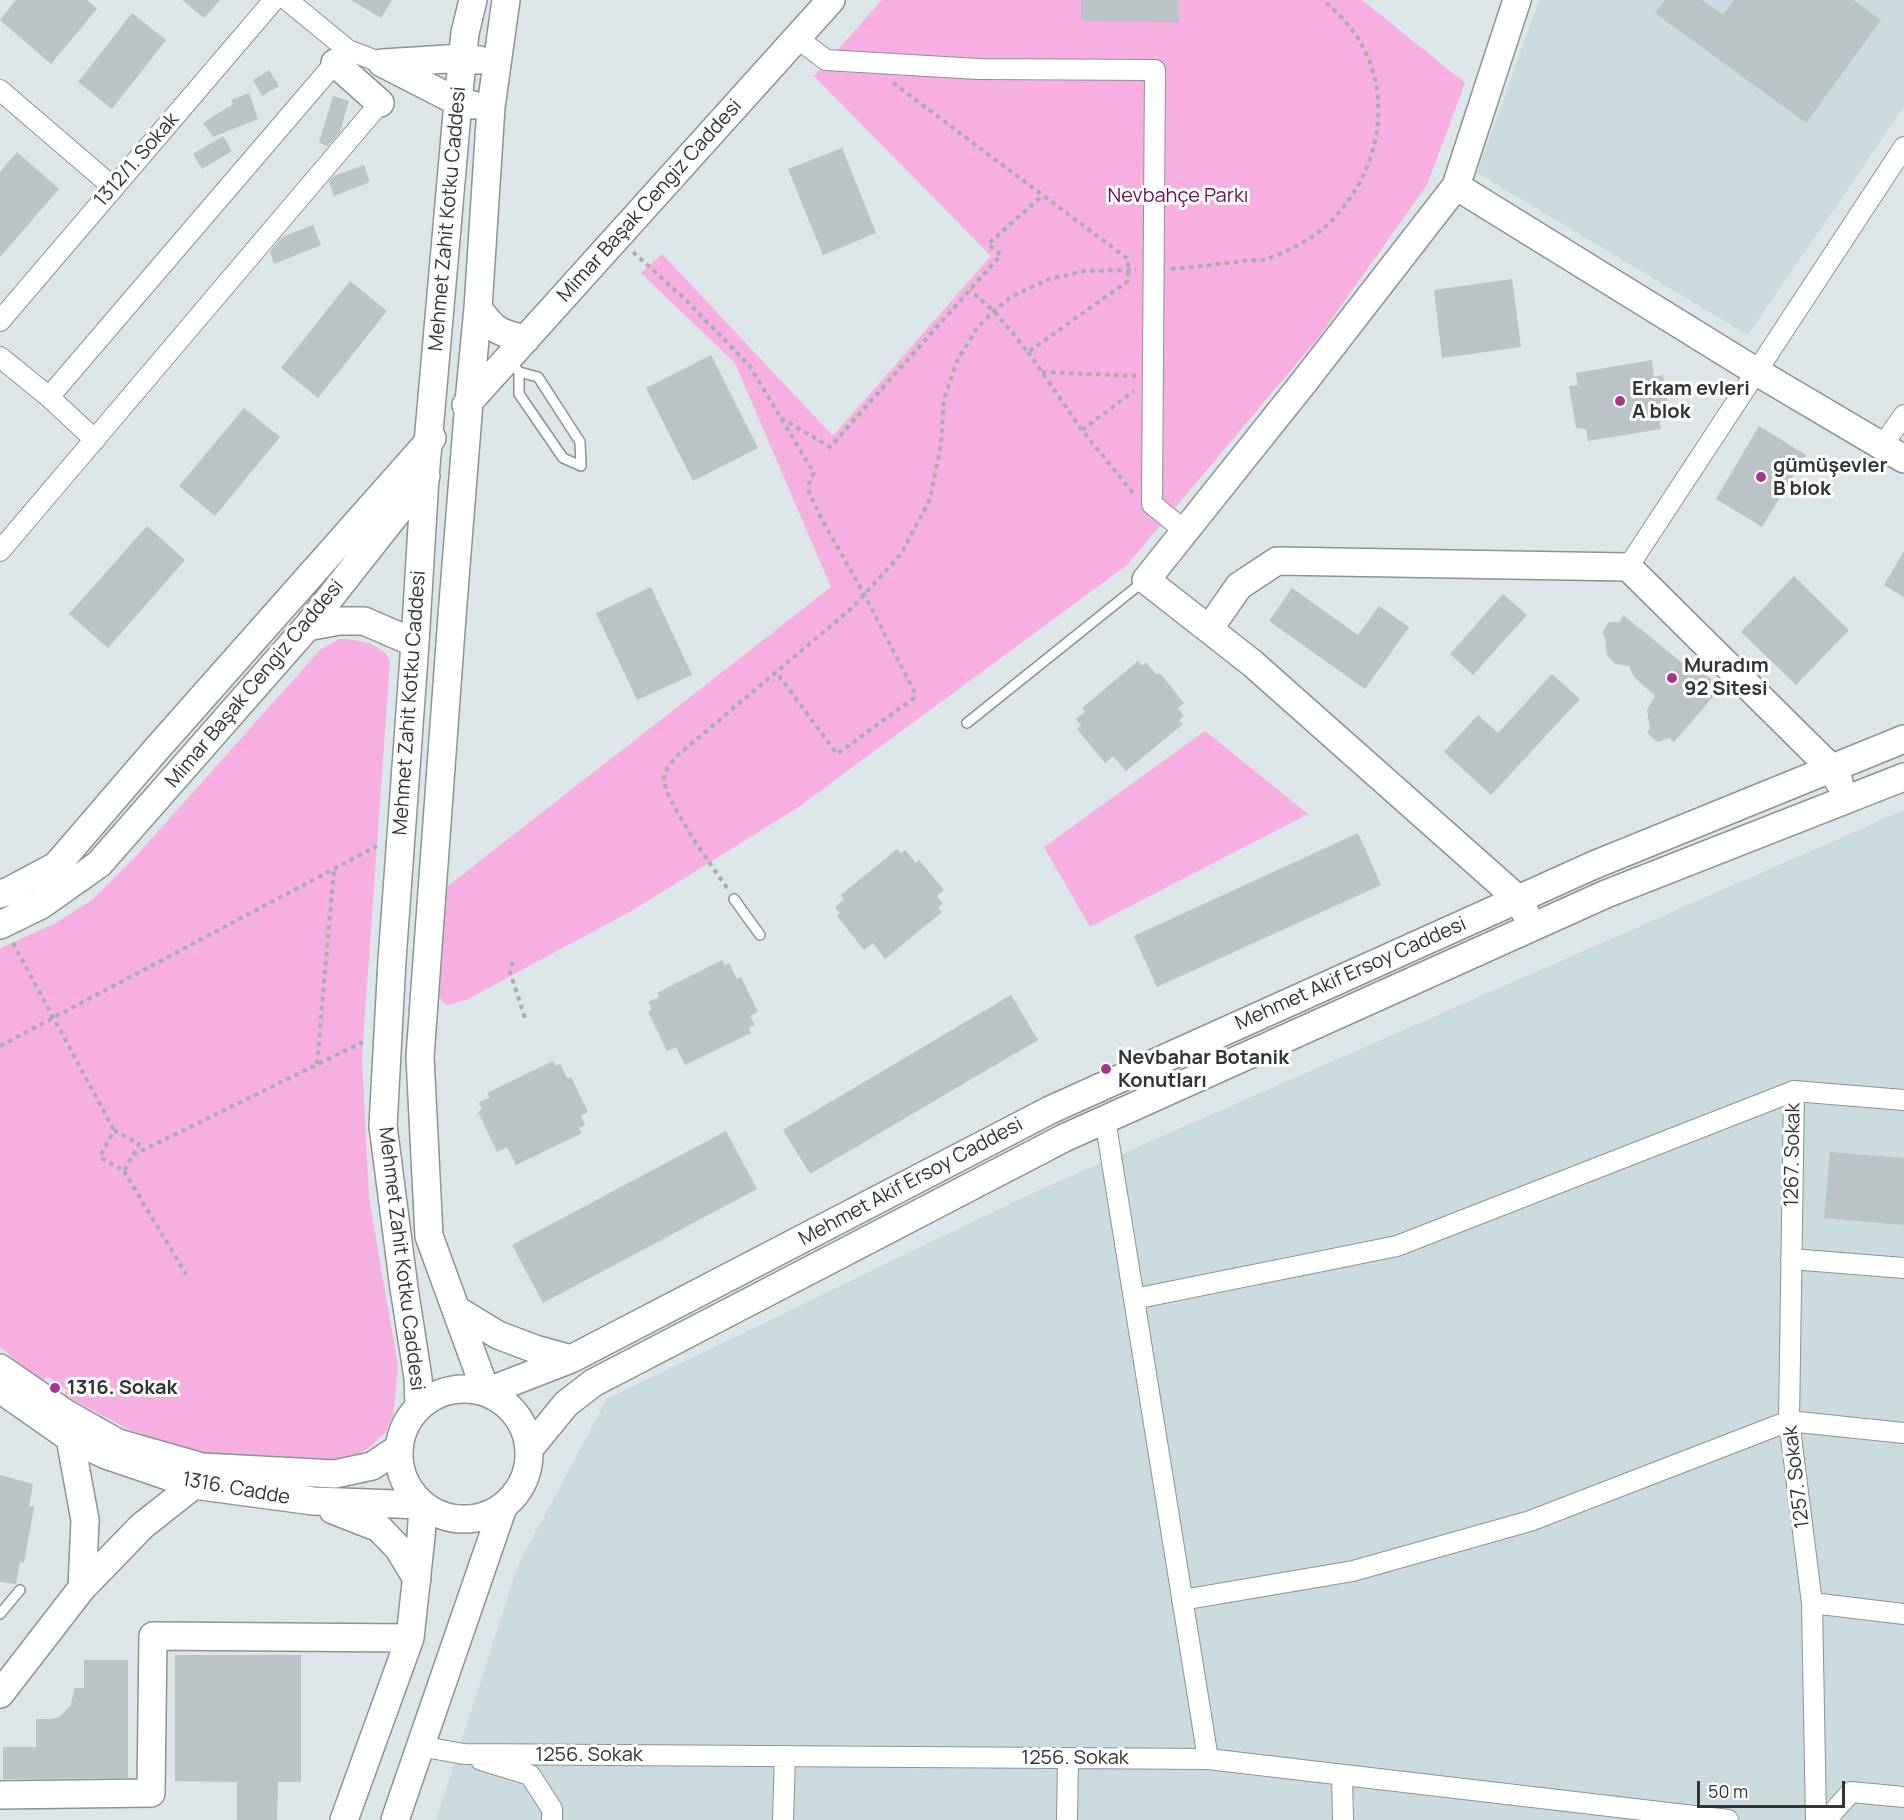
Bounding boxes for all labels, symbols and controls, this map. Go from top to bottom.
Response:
street label: Mehmet Zahit Kotku Caddesi [424,86,472,352]
street label: Mimar Başak Cengiz Caddesi [553,95,747,307]
street label: 1312/1. Sokak [90,108,184,212]
park label: Nevbahçe Parkı [1108,184,1248,208]
place label: Erkam evleri A blok [1632,377,1750,424]
marker: Erkam evleri A blok [1613,394,1627,408]
place label: gümüşevler B blok [1773,454,1887,501]
marker: gümüşevler B blok [1754,470,1768,484]
street label: Mehmet Zahit Kotku Caddesi [389,570,431,836]
street label: Mimar Başak Cengiz Caddesi [161,575,349,793]
place label: Muradım 92 Sitesi [1684,654,1769,701]
marker: Muradım 92 Sitesi [1665,671,1679,685]
street label: Mehmet Akif Ersoy Caddesi [1232,912,1470,1036]
place label: Nevbahar Botanik Konutları [1118,1046,1289,1093]
marker: Nevbahar Botanik Konutları [1099,1062,1113,1076]
street label: 1267. Sokak [1780,1103,1806,1207]
street label: Mehmet Akif Ersoy Caddesi [795,1113,1027,1251]
street label: Mehmet Zahit Kotku Caddesi [373,1126,429,1392]
place label: 1316. Sokak [67,1376,177,1400]
marker: 1316. Sokak [48,1381,62,1395]
street label: 1257. Sokak [1779,1424,1815,1530]
street label: 1316. Cadde [180,1468,292,1510]
street label: 1256. Sokak [535,1743,643,1767]
street label: 1256. Sokak [1021,1746,1129,1770]
scale bar [1700,1769,1848,1807]
text: 50 m [1708,1779,1748,1803]

